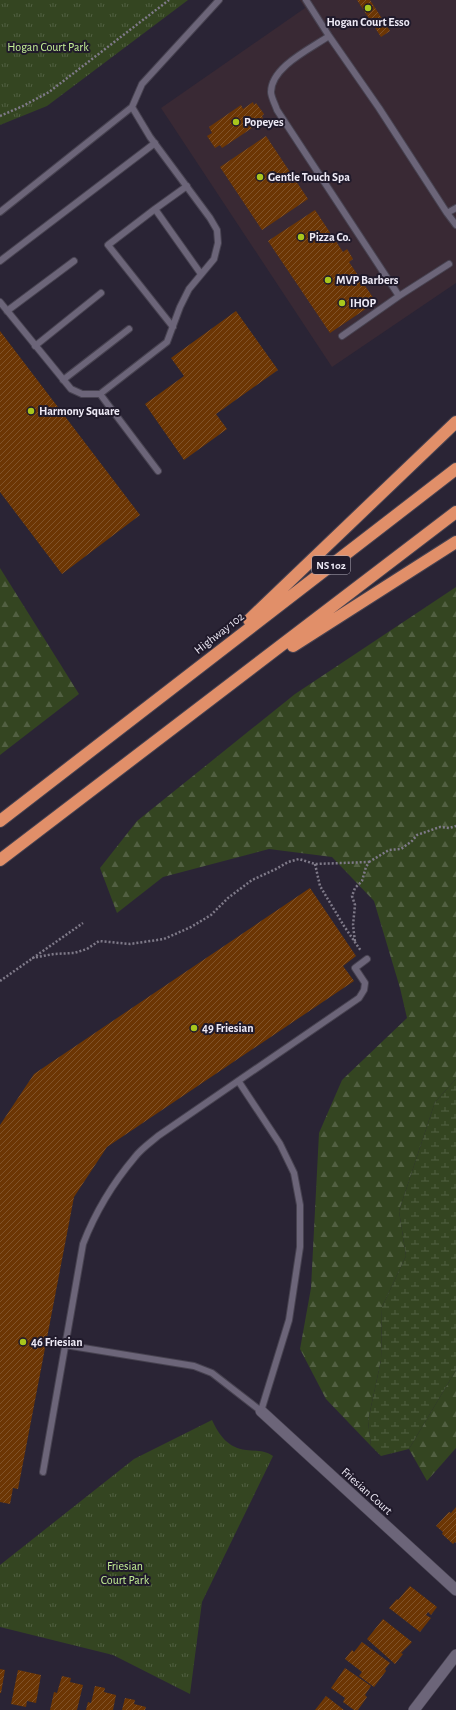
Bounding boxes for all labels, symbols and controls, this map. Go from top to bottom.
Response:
marker: Hogan Court Esso [363,3,373,13]
place label: Hogan Court Esso [326,16,410,28]
park label: Hogan Court Park [7,41,89,53]
place label: Popeyes [244,116,284,129]
marker: Popeyes [231,117,241,127]
place label: Gentle Touch Spa [268,171,350,183]
marker: Gentle Touch Spa [255,172,265,182]
place label: Pizza Co. [309,231,351,243]
marker: Pizza Co. [296,232,306,242]
place label: MVP Barbers [336,274,399,286]
marker: MVP Barbers [323,275,333,285]
place label: IHOP [350,297,376,309]
marker: IHOP [337,298,347,308]
place label: Harmony Square [39,405,120,418]
marker: Harmony Square [26,406,36,416]
road number: NS 102 [312,556,350,574]
street label: Highway 102 [192,610,247,657]
place label: 49 Friesian [202,1022,254,1034]
marker: 49 Friesian [189,1023,199,1033]
place label: 46 Friesian [31,1336,83,1348]
marker: 46 Friesian [18,1337,28,1347]
street label: Friesian Court [339,1465,395,1517]
park label: Friesian Court Park [101,1560,150,1586]

